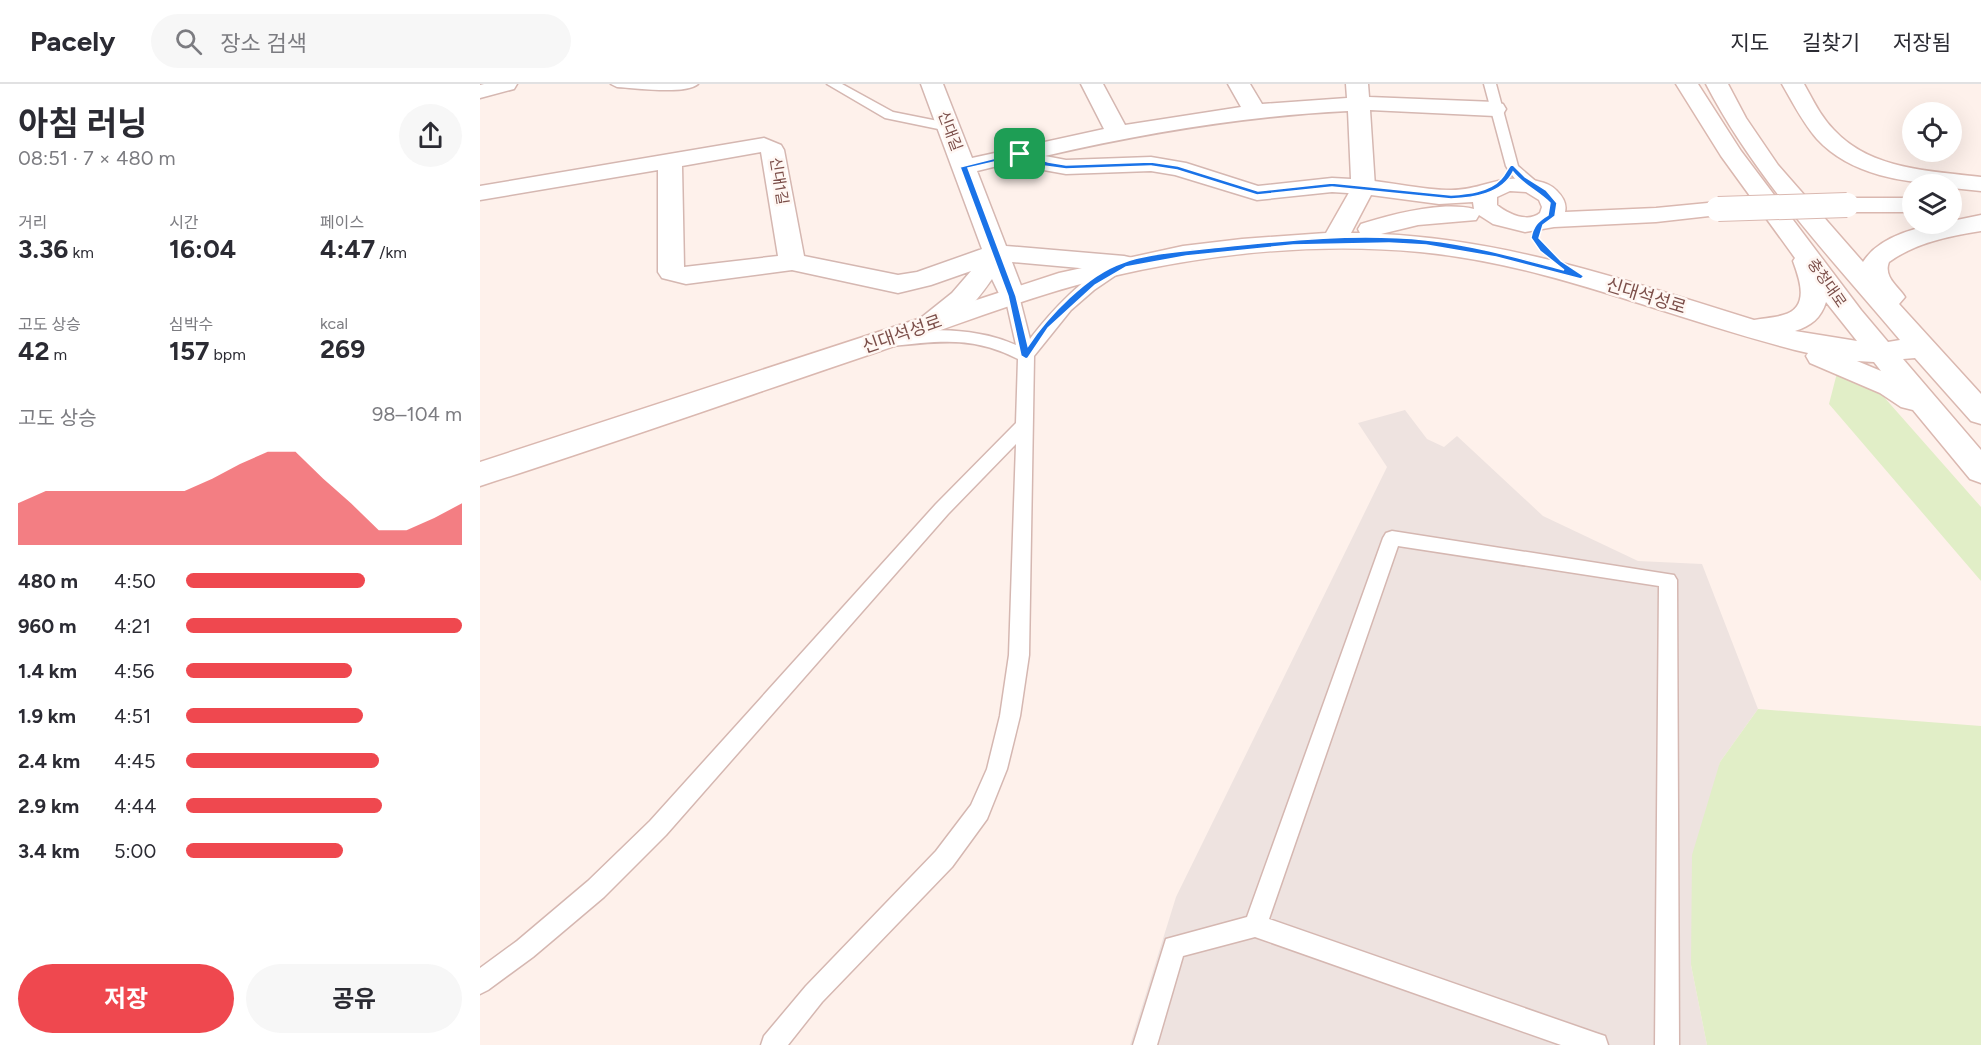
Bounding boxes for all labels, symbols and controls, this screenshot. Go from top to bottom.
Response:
search box [151,14,571,68]
text: Pacely [30,24,115,58]
icon: search [172,25,205,58]
text: 장소 검색 [220,30,307,57]
text: 지도 [1730,30,1769,55]
text: 길찾기 [1802,30,1860,55]
text: 저장됨 [1893,30,1951,55]
map controls [1902,102,1962,234]
button: locate [1902,102,1962,162]
text: 아침 러닝 [18,104,147,143]
button: share [399,104,462,167]
street label: 신대길 [934,108,966,154]
pin [994,128,1045,179]
icon: arrive [1003,137,1036,170]
text: 08:51 · 7 × 480 m [18,146,175,170]
street label: 신대1길 [766,156,792,206]
button: layers [1902,174,1962,234]
text: 거리 [18,213,47,232]
text: 시간 [169,213,198,232]
text: 페이스 [320,213,364,232]
text: 3.36 [18,233,68,265]
text: 16:04 [169,233,236,265]
text: 4:47 [320,233,375,265]
text: km [68,243,94,262]
text: /km [375,243,407,262]
street label: 충청대로 [1804,255,1850,311]
street label: 신대석성로 [1603,273,1689,319]
street label: 신대석성로 [859,310,945,358]
text: kcal [320,314,348,333]
text: 고도 상승 [18,315,81,334]
text: 심박수 [169,315,213,334]
text: 269 [320,333,365,365]
text: 42 [18,335,50,367]
text: 157 [169,335,210,367]
text: m [50,345,67,364]
text: bpm [210,345,246,364]
text: 98–104 m [372,402,462,426]
text: 고도 상승 [18,406,97,430]
text: 480 m [18,569,78,593]
text: 4:50 [114,569,156,593]
text: 960 m [18,614,76,638]
text: 4:21 [114,614,151,638]
text: 1.4 km [18,659,77,683]
text: 4:56 [114,659,154,683]
text: 1.9 km [18,704,76,728]
text: 4:51 [114,704,151,728]
text: 2.4 km [18,749,80,773]
text: 4:45 [114,749,155,773]
text: 2.9 km [18,794,79,818]
text: 4:44 [114,794,156,818]
text: 3.4 km [18,839,80,863]
text: 5:00 [114,839,156,863]
button: 저장 [18,964,234,1033]
button: 공유 [246,964,462,1033]

